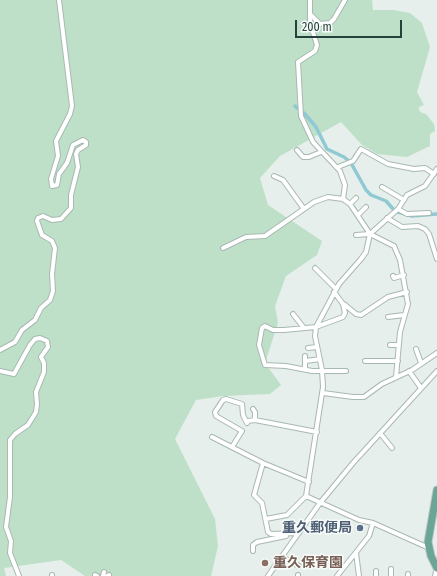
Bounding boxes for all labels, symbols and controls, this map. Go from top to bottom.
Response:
scale bar [297,12,404,38]
text: 200 m [302,20,332,34]
place label: 重久郵便局 [282,520,352,536]
marker: 重久郵便局 [355,523,365,533]
place label: 重久保育園 [273,555,343,571]
marker: 重久保育園 [260,558,270,568]

